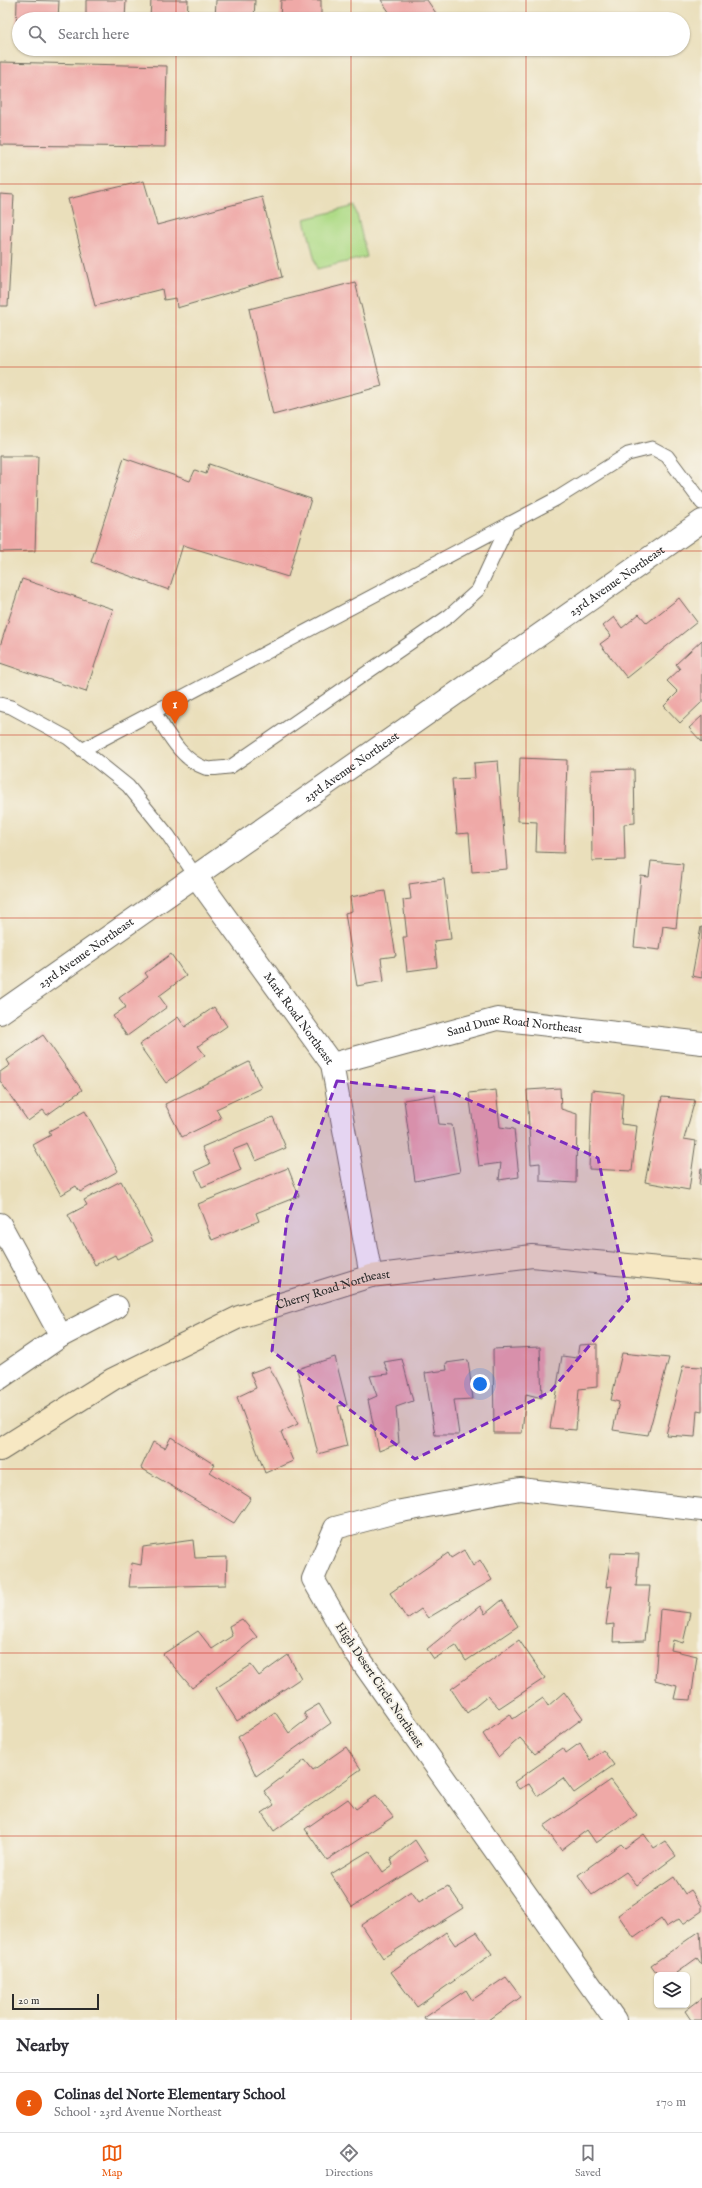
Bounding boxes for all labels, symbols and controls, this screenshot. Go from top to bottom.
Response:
search box [12,12,690,56]
icon: search [26,23,48,45]
text: Search here [58,25,129,44]
street label: 23rd Avenue Northeast [566,543,668,620]
pin: 1 [162,691,188,724]
street label: 23rd Avenue Northeast [301,729,402,806]
street label: 23rd Avenue Northeast [36,914,137,992]
street label: Mark Road Northeast [260,970,337,1068]
street label: Sand Dune Road Northeast [445,1012,583,1040]
street label: Cherry Road Northeast [274,1267,391,1313]
your location [470,1374,490,1394]
street label: High Desert Circle Northeast [332,1620,427,1751]
map controls [654,1972,690,2008]
button: layers [654,1972,690,2008]
scale bar [12,1992,99,2011]
text: 20 m [18,1994,39,2008]
text: Nearby [16,2036,69,2057]
text: Colinas del Norte Elementary School [54,2085,285,2104]
text: 1 [27,2094,31,2111]
text: 170 m [656,2094,686,2111]
text: School · 23rd Avenue Northeast [54,2104,222,2121]
tab: Map [101,2142,123,2180]
tab: Directions [325,2142,373,2180]
tab: Saved [575,2142,601,2180]

